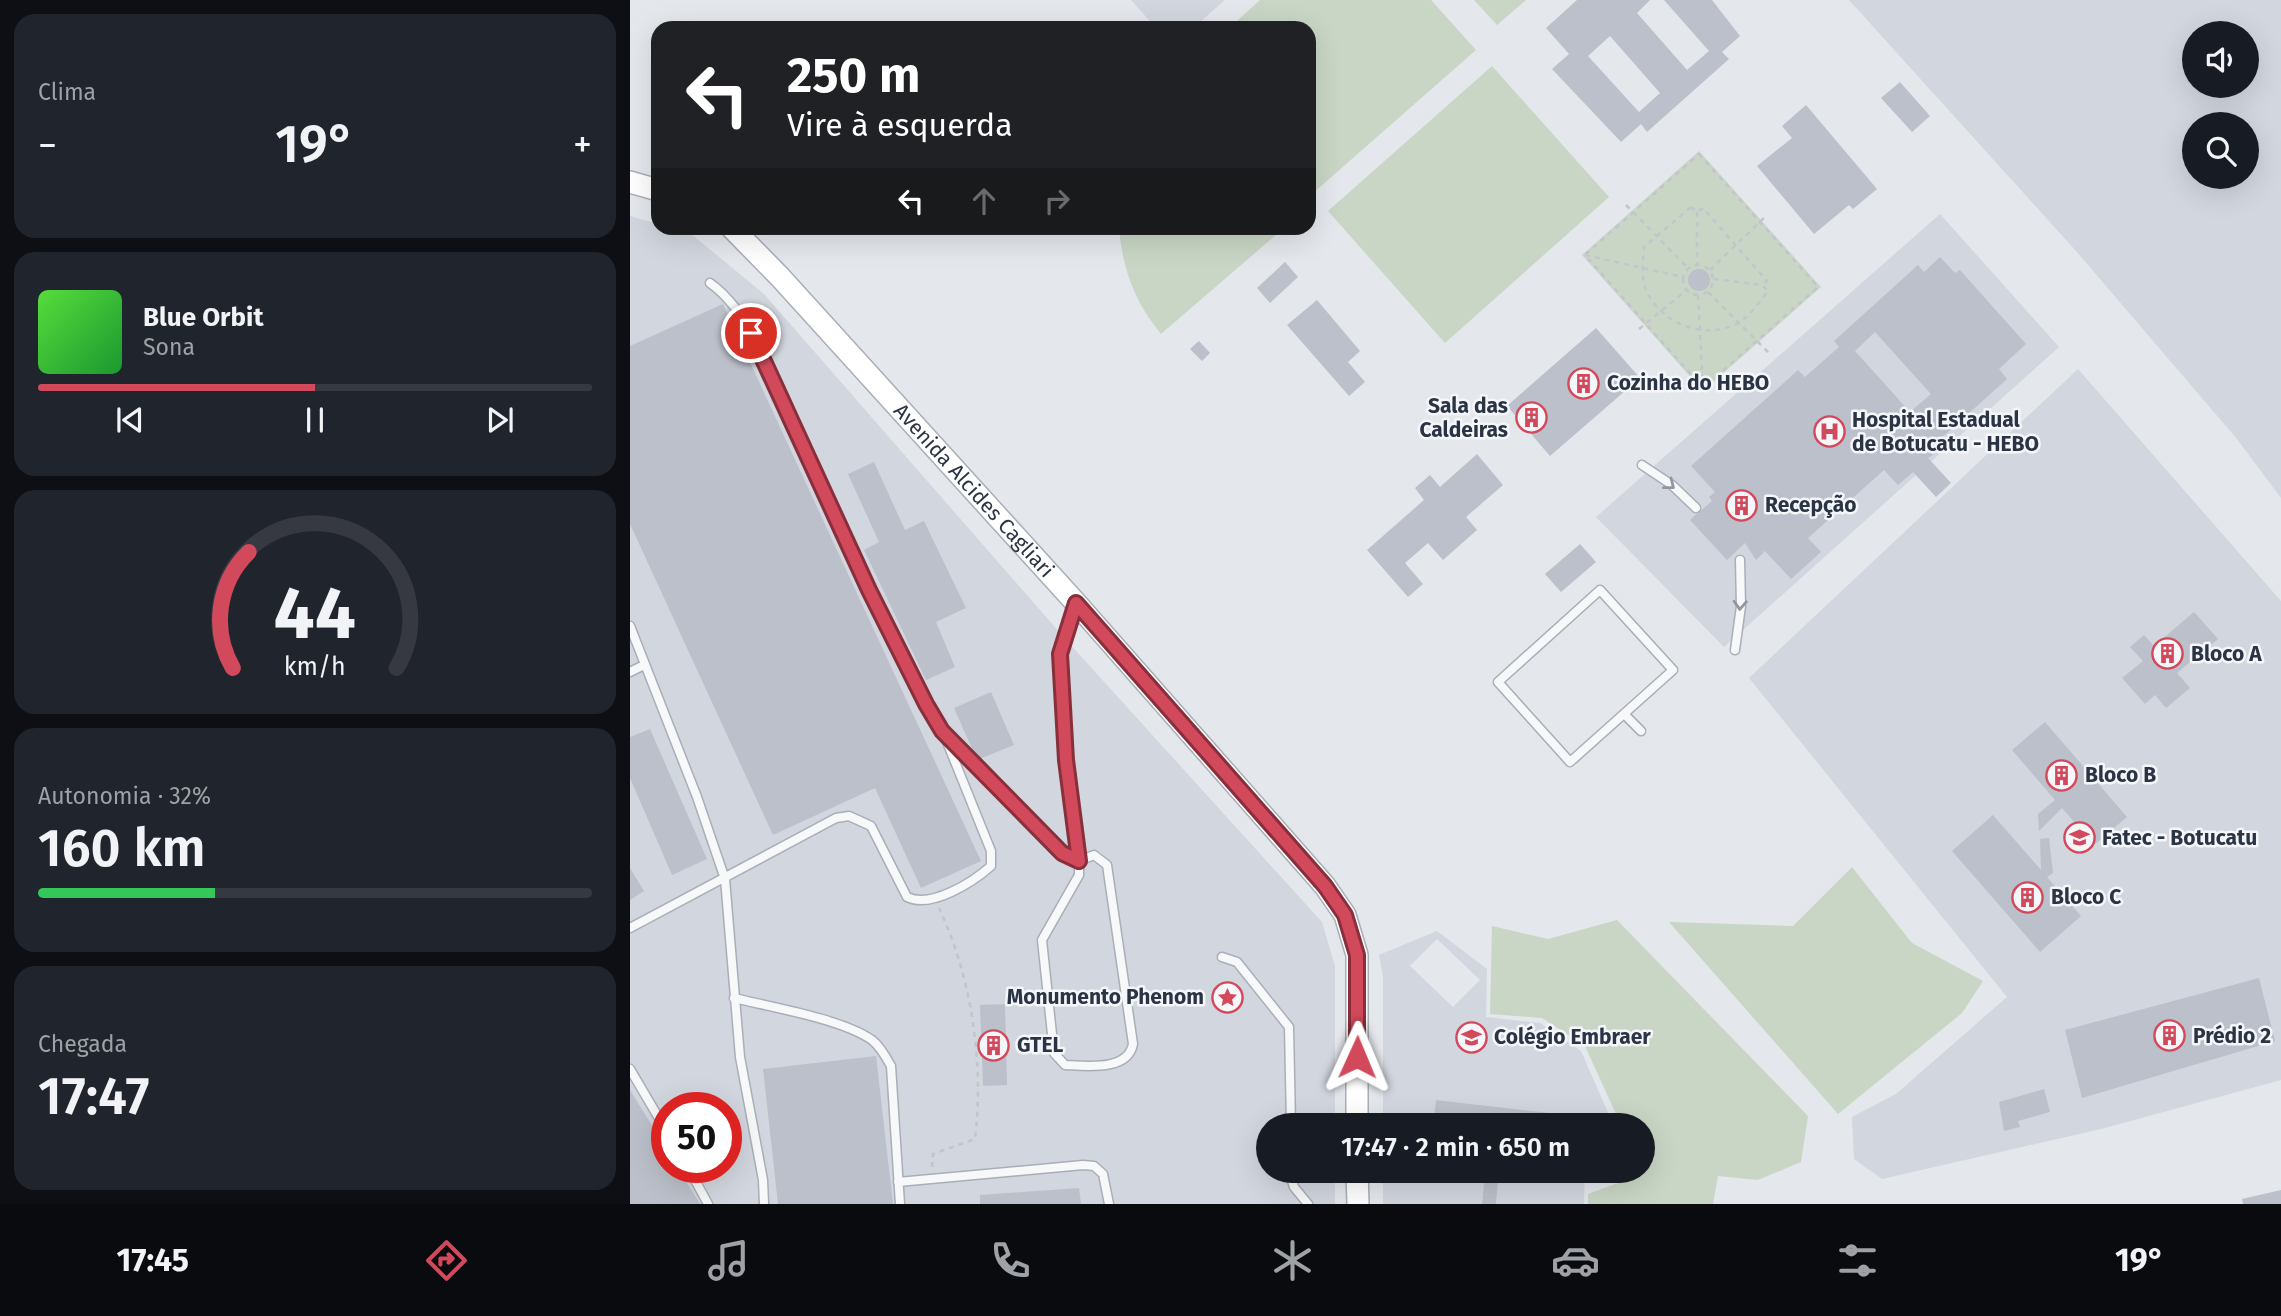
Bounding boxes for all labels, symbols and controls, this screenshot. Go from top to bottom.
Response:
map controls [2182,21,2259,189]
button: sound [2182,21,2259,98]
text: 250 m [787,46,920,105]
icon: left [672,49,763,140]
text: Clima [38,78,96,106]
text: Vire à esquerda [787,106,1013,144]
button: search [2182,112,2259,189]
text: 19° [275,113,355,176]
text: − [38,122,57,168]
text: + [573,122,592,168]
icon: left [892,182,930,220]
icon: ahead [965,182,1003,220]
icon: right [1038,182,1076,220]
text: Blue Orbit [143,302,263,333]
pin [721,303,781,363]
icon: arrive [732,314,770,352]
text: Sona [143,333,195,361]
building icon: Cozinha do HEBO [1567,366,1601,400]
place label: Cozinha do HEBO [1607,370,1769,396]
place label: Sala das Caldeiras [1419,393,1508,443]
street label: Avenida Alcides Cagliari [888,398,1060,583]
icon: previous [111,401,149,439]
icon: pause [296,401,334,439]
icon: next [481,401,519,439]
building icon: Sala das Caldeiras [1514,401,1548,435]
place label: Hospital Estadual de Botucatu - HEBO [1852,407,2039,457]
hospital icon: Hospital Estadual de Botucatu - HEBO [1812,415,1846,449]
one-way arrow [1663,476,1675,489]
building icon: Recepção [1725,488,1759,522]
place label: Recepção [1765,492,1857,518]
text: 44 [274,570,356,657]
one-way arrow [1733,600,1748,611]
building icon: Bloco A [2151,637,2185,671]
place label: Bloco A [2191,641,2262,667]
text: km/h [284,652,346,682]
building icon: Bloco B [2045,758,2079,792]
place label: Bloco B [2085,762,2156,788]
text: Autonomia · 32% [38,782,211,810]
text: 160 km [38,817,206,880]
school or university icon: Fatec - Botucatu [2062,821,2096,855]
place label: Fatec - Botucatu [2102,825,2257,851]
building icon: Bloco C [2011,880,2045,914]
place label: Bloco C [2051,884,2121,910]
place icon: Monumento Phenom [1210,980,1244,1014]
place label: Monumento Phenom [1007,984,1204,1010]
building icon: Prédio 2 [2153,1019,2187,1053]
position arrow [1320,1020,1394,1094]
school or university icon: Colégio Embraer [1454,1020,1488,1054]
place label: Prédio 2 [2193,1023,2271,1049]
place label: Colégio Embraer [1494,1024,1651,1050]
building icon: GTEL [977,1028,1011,1062]
text: Chegada [38,1030,127,1058]
place label: GTEL [1017,1032,1063,1058]
text: 17:47 [38,1065,150,1128]
speed limit sign: 50 [651,1092,742,1183]
text: 17:47 · 2 min · 650 m [1341,1132,1570,1163]
icon: directions [422,1236,471,1285]
icon: music [704,1236,753,1285]
icon: phone [986,1236,1035,1285]
icon: climate [1268,1236,1317,1285]
icon: car [1551,1236,1600,1285]
icon: filters [1833,1236,1882,1285]
text: 17:45 [117,1241,189,1279]
text: 19° [2115,1241,2164,1279]

